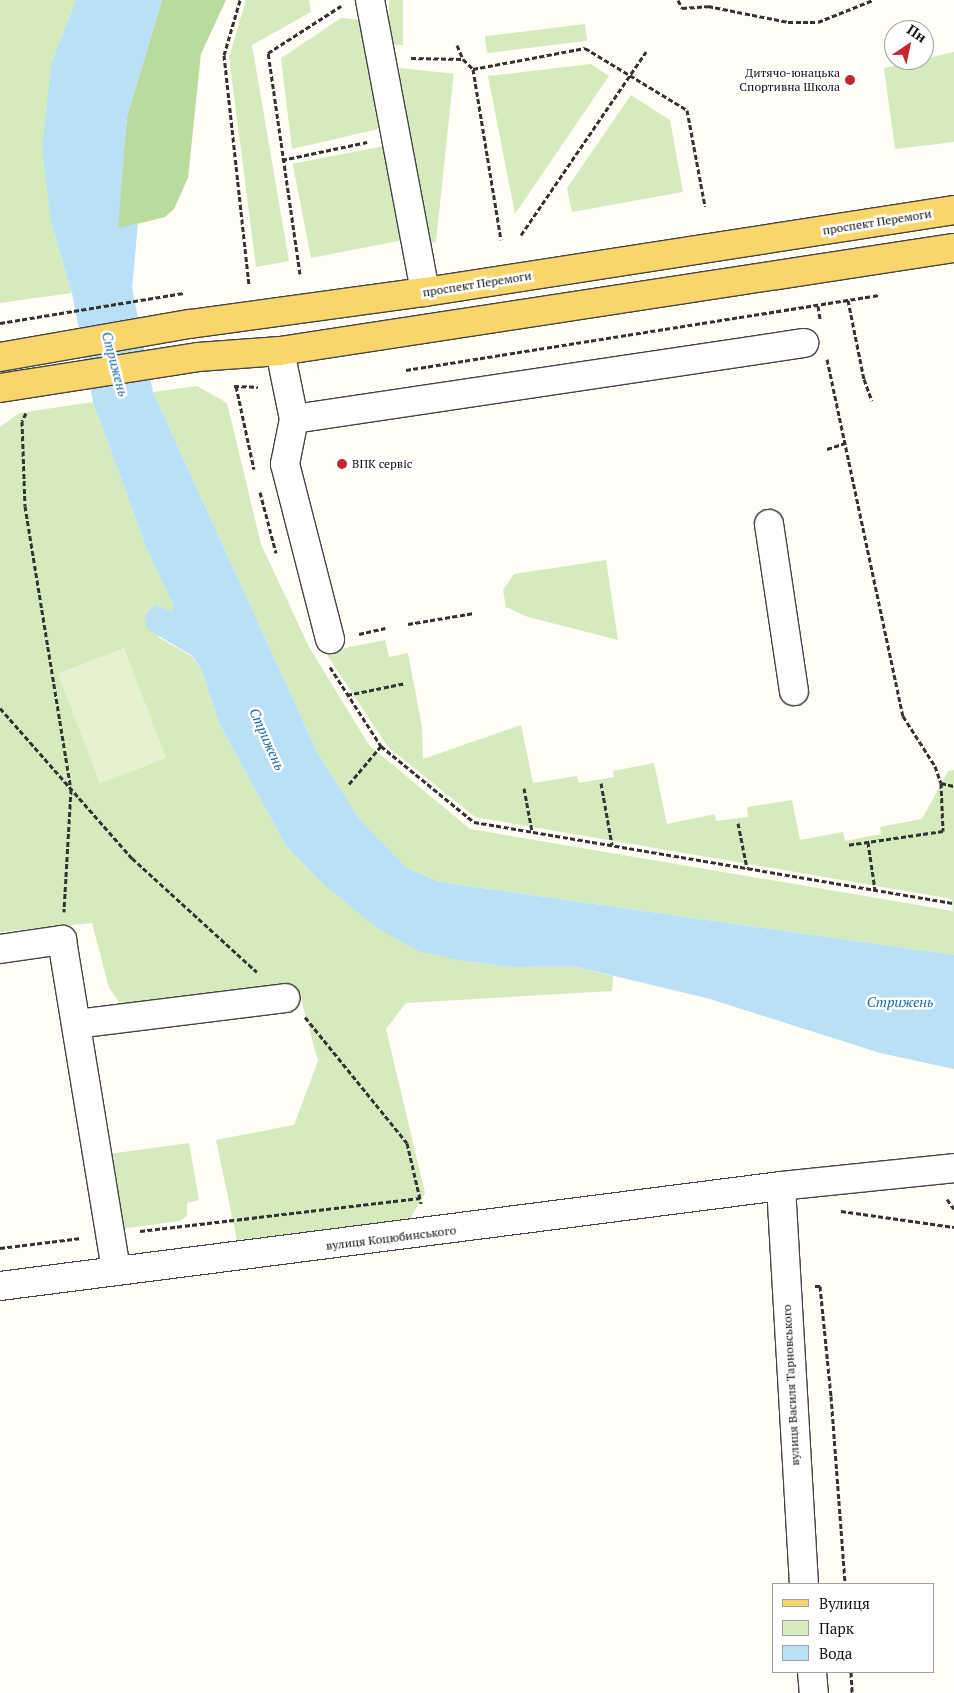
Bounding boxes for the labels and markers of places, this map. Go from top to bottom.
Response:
place label: Дитячо-юнацька Спортивна Школа [739,66,840,94]
marker: Дитячо-юнацька Спортивна Школа [844,74,856,86]
place label: ВПК сервіс [352,457,412,471]
marker: ВПК сервіс [336,458,348,470]

